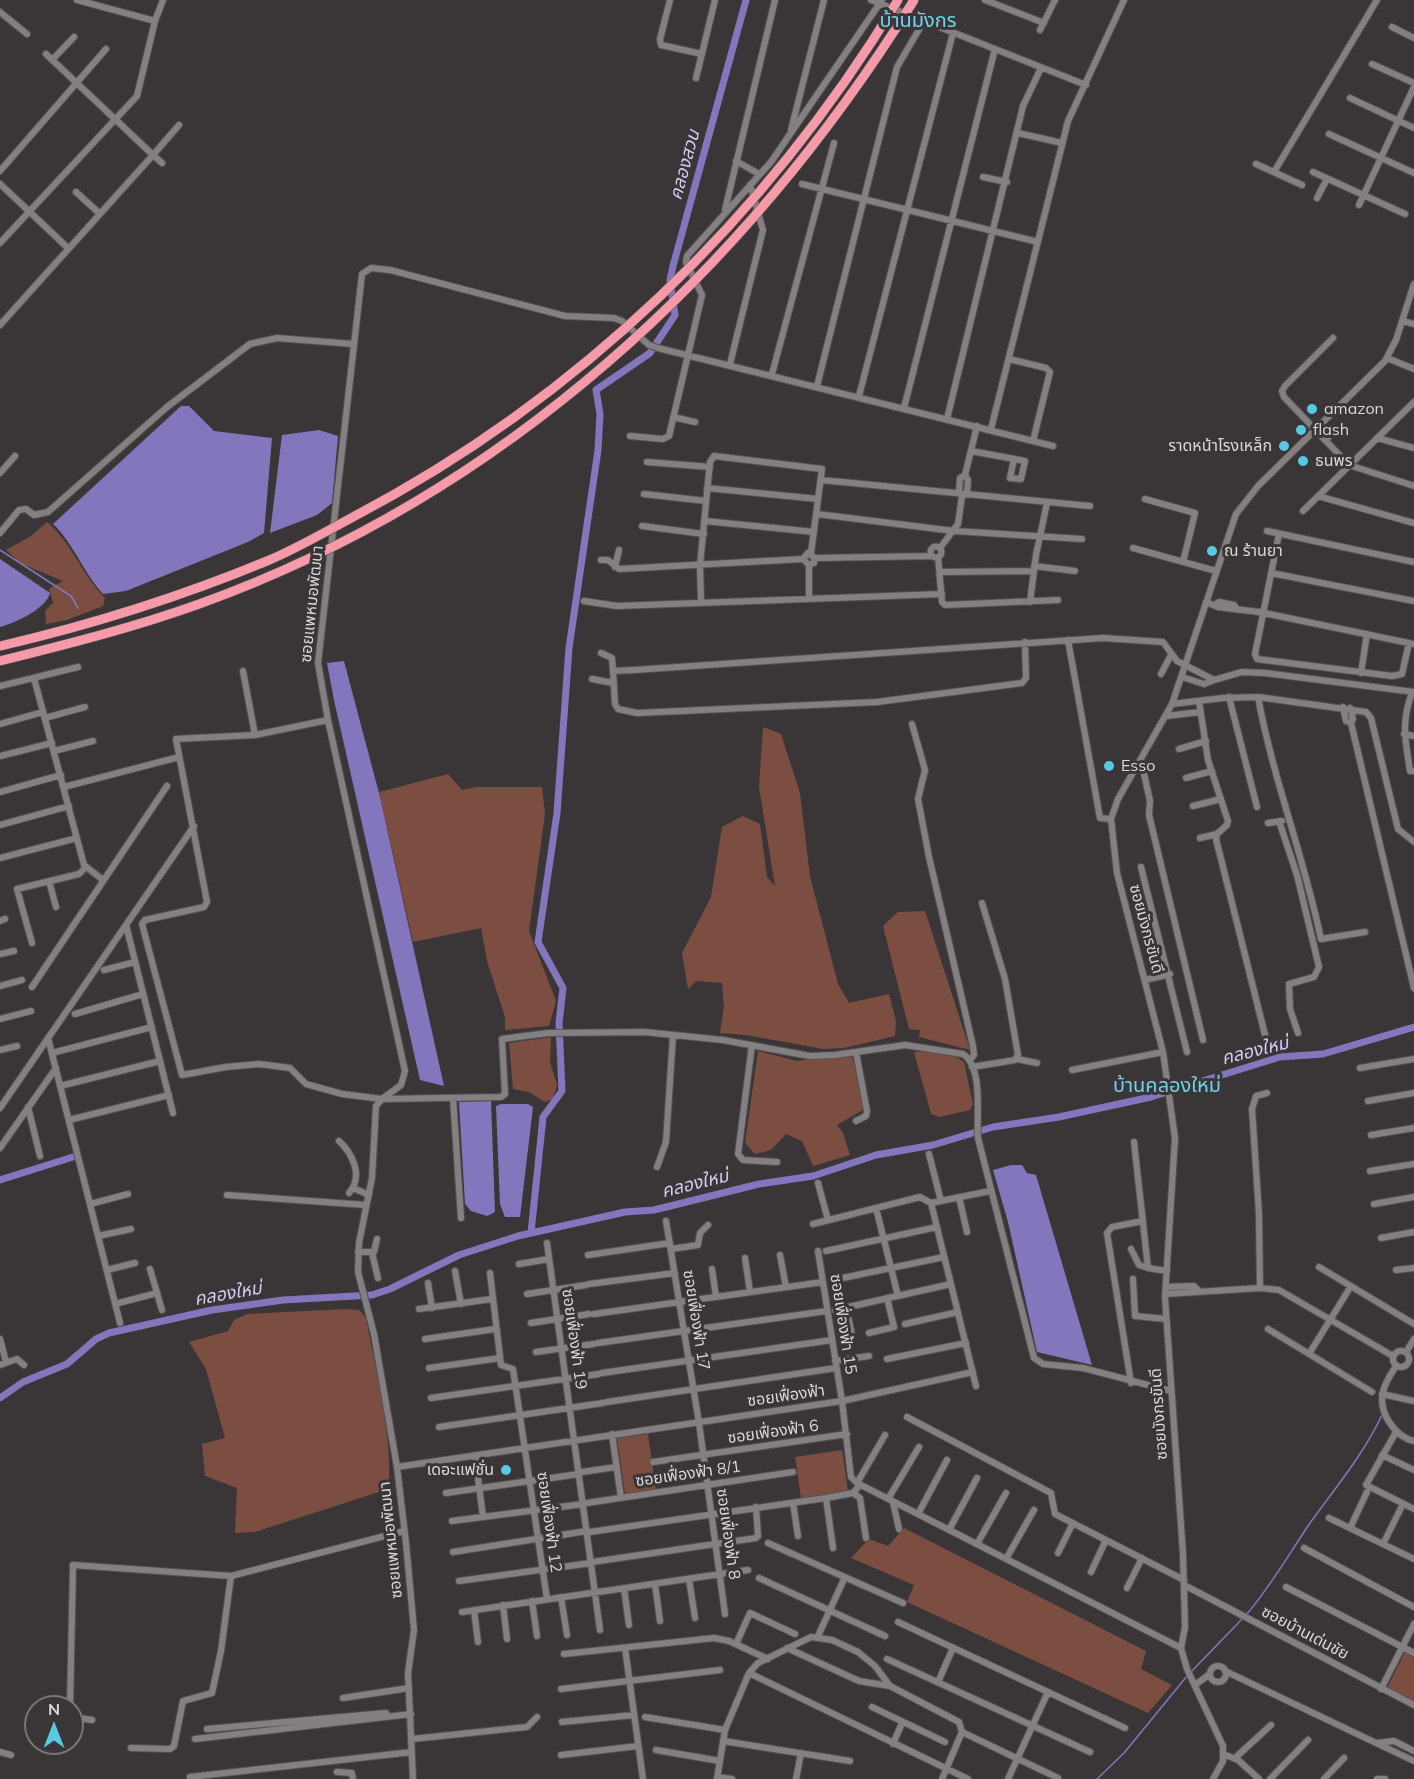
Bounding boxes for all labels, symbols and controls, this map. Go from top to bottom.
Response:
district label: บ้านมังกร [879,9,957,33]
water label: คลองสวน [665,128,705,202]
place label: amazon [1324,399,1384,419]
marker: amazon [1305,402,1319,416]
place label: flash [1313,420,1349,440]
marker: flash [1294,423,1308,437]
place label: ราดหน้าโรงเหล็ก [1168,436,1272,456]
marker: ราดหน้าโรงเหล็ก [1277,439,1291,453]
place label: ธนพร [1315,451,1352,471]
marker: ธนพร [1296,454,1310,468]
place label: ณ ร้านยา [1224,541,1283,561]
street label: ซอยแพหมอพัฒนา [296,544,328,664]
marker: ณ ร้านยา [1205,544,1219,558]
place label: Esso [1121,756,1155,776]
marker: Esso [1102,759,1116,773]
street label: ซอยมังกรขันดี [1125,882,1167,976]
water label: คลองใหม่ [1219,1032,1291,1070]
district label: บ้านคลองใหม่ [1113,1074,1221,1098]
water label: คลองใหม่ [659,1165,731,1203]
street label: ซอยเฟื่องฟ้า 17 [679,1268,713,1372]
street label: ซอยเฟื่องฟ้า 15 [826,1272,860,1376]
water label: คลองใหม่ [193,1277,263,1311]
street label: ซอยเฟื่องฟ้า 19 [557,1287,591,1391]
street label: ซอยมังกรขันดี [1146,1368,1172,1460]
street label: ซอยเฟื่องฟ้า [746,1381,826,1411]
street label: ซอยเฟื่องฟ้า 6 [726,1416,820,1448]
street label: ซอยเฟื่องฟ้า 8/1 [634,1457,742,1491]
place label: เดอะแฟชั่น [427,1460,494,1480]
marker: เดอะแฟชั่น [499,1463,513,1477]
street label: ซอยเฟื่องฟ้า 12 [532,1470,566,1574]
street label: ซอยแพหมอพัฒนา [375,1480,407,1600]
street label: ซอยเฟื่องฟ้า 8 [712,1487,744,1581]
street label: ซอยบ้านเด่นชัย [1258,1602,1352,1664]
north arrow [24,1695,84,1755]
text: N [48,1699,60,1719]

